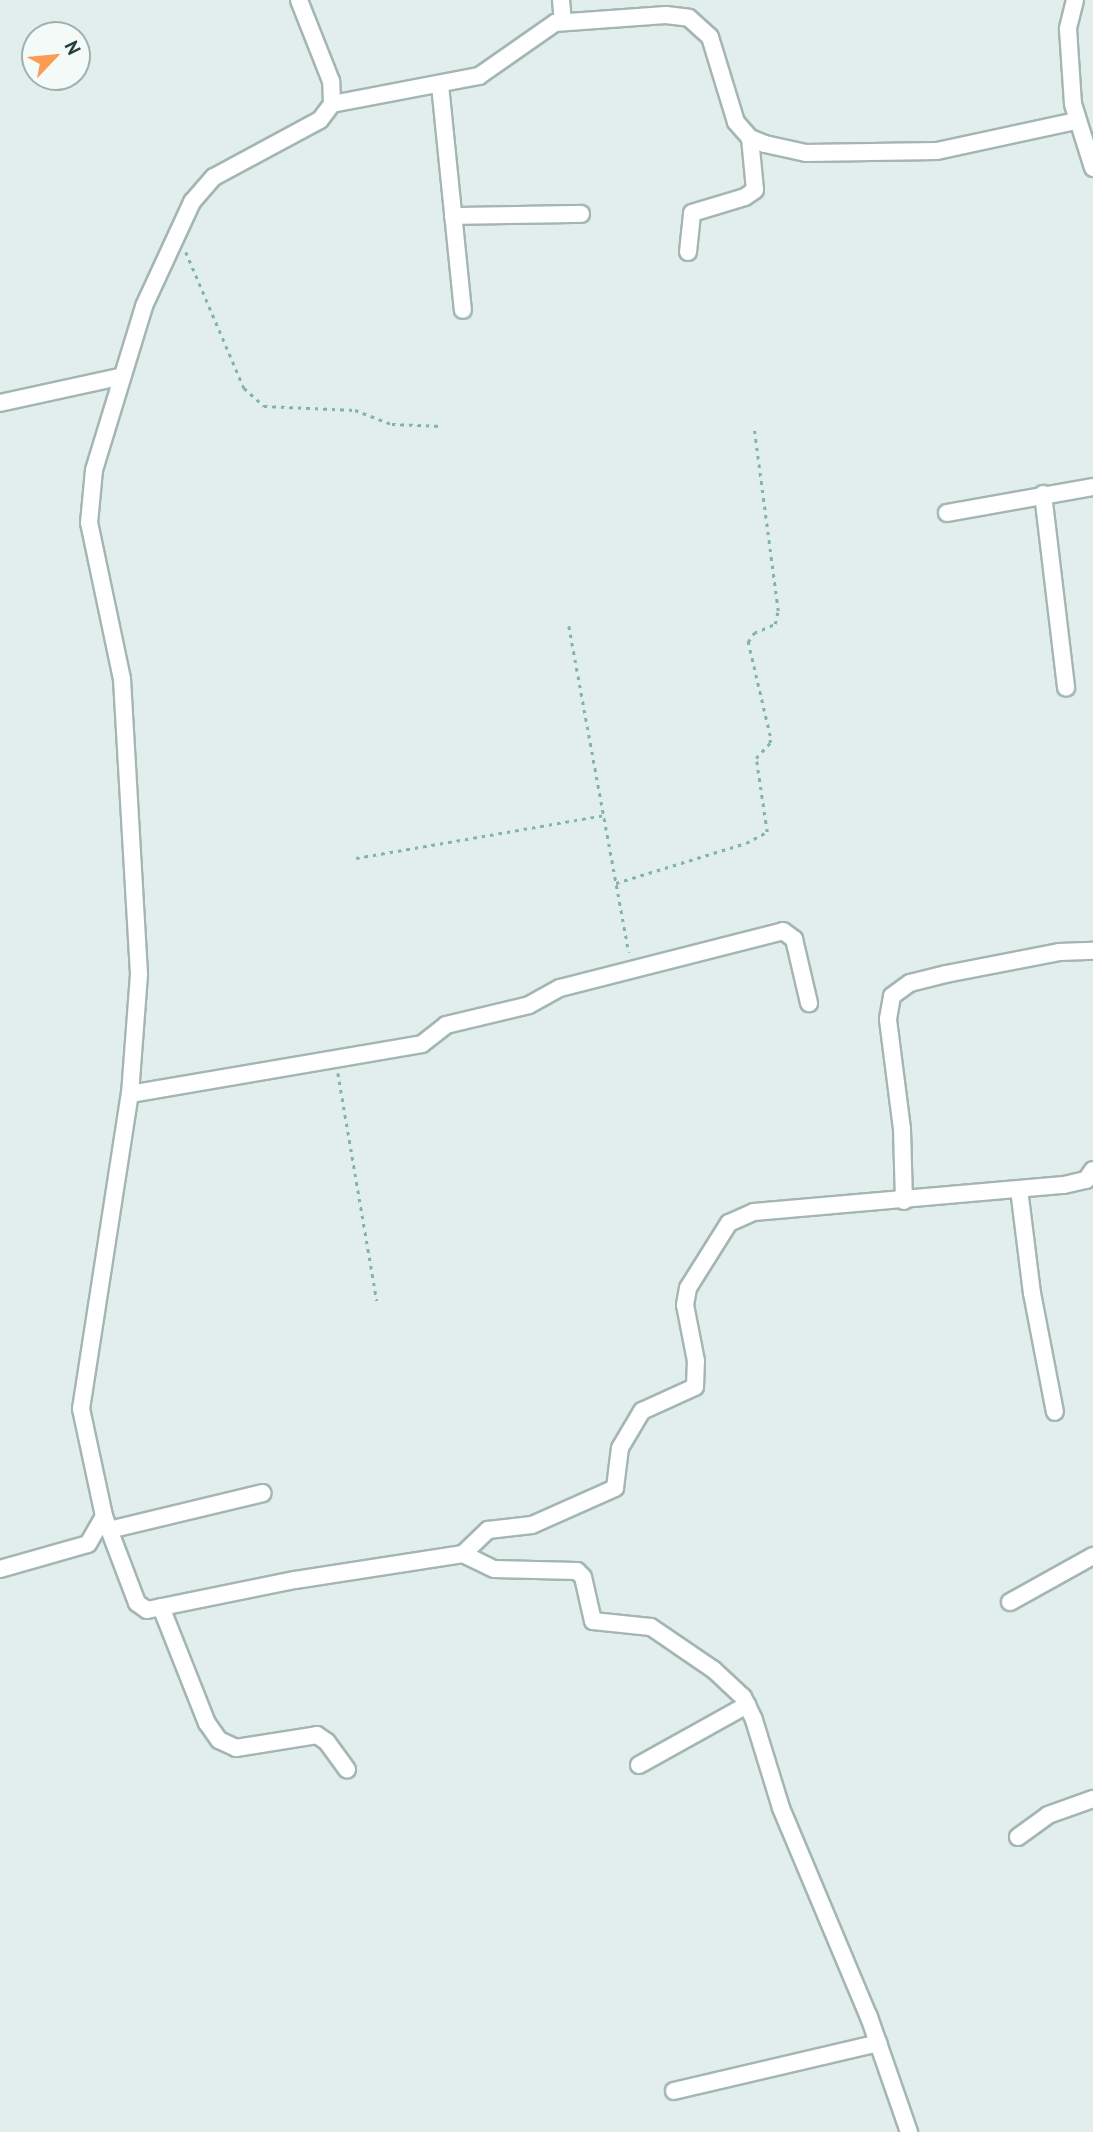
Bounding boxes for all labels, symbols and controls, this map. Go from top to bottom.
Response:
north arrow [21,21,91,91]
text: N [60,37,87,59]

